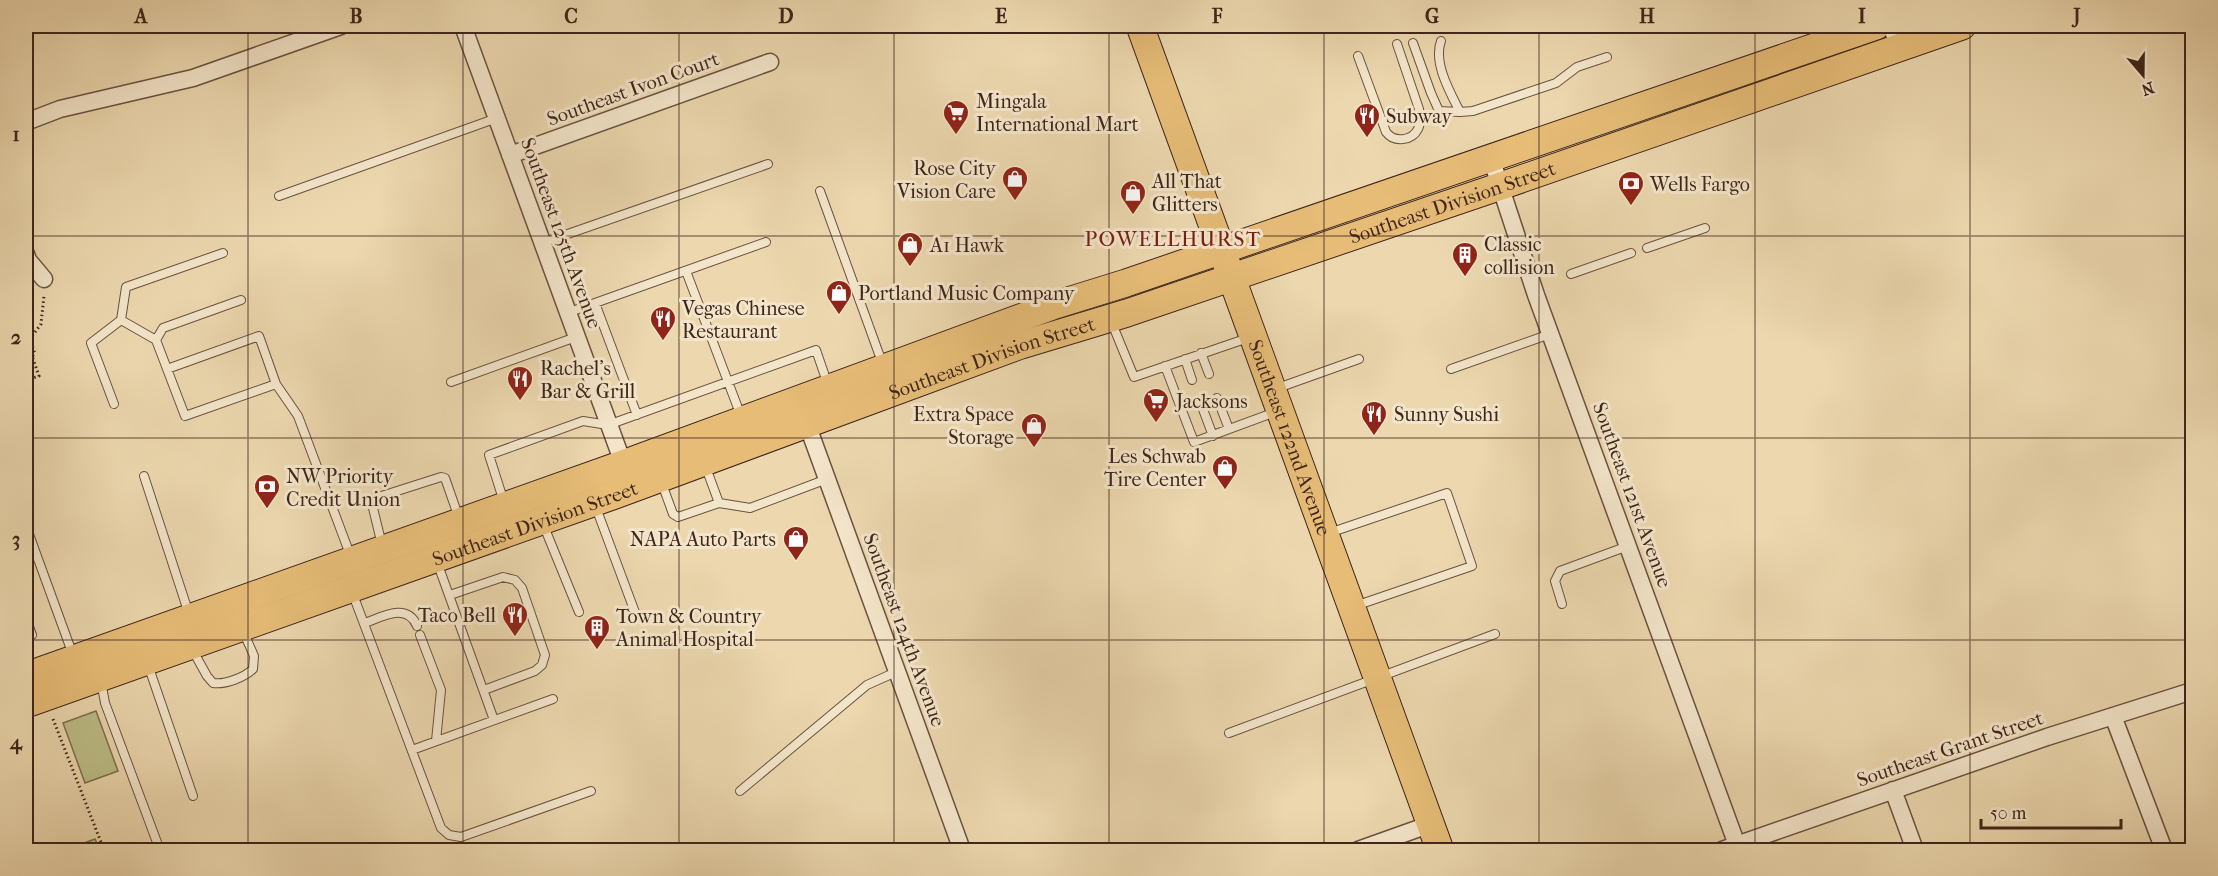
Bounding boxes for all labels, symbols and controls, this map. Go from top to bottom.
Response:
text: A [133,5,149,28]
text: B [349,5,363,28]
text: C [564,5,578,28]
text: D [778,5,794,28]
text: E [995,5,1007,28]
text: F [1211,5,1223,28]
text: G [1425,5,1439,28]
text: H [1639,5,1655,28]
text: I [1858,5,1866,28]
text: J [2071,5,2081,28]
north arrow [2113,45,2173,105]
street label: Southeast Ivon Court [544,47,722,131]
text: N [2138,78,2157,100]
place label: Mingala International Mart [976,90,1139,136]
supermarket icon: Mingala International Mart [941,98,971,136]
restaurant icon: Subway [1352,101,1382,139]
place label: Subway [1386,105,1453,128]
text: 1 [12,123,20,146]
street label: Southeast 125th Avenue [516,135,606,331]
place label: Rose City Vision Care [896,157,997,203]
street label: Southeast Division Street [1346,157,1558,248]
shop icon: Rose City Vision Care [1000,164,1030,202]
bank icon: Wells Fargo [1616,169,1646,207]
place label: All That Glitters [1151,170,1222,216]
place label: Wells Fargo [1649,173,1750,196]
shop icon: All That Glitters [1118,178,1148,216]
district label: POWELLHURST [1084,227,1262,251]
shop icon: A1 Hawk [895,230,925,268]
place label: Classic collision [1484,233,1555,279]
place label: A1 Hawk [929,234,1005,257]
building icon: Classic collision [1450,240,1480,278]
shop icon: Portland Music Company [824,278,854,316]
place label: Portland Music Company [858,282,1076,305]
place label: Vegas Chinese Restaurant [681,297,805,343]
restaurant icon: Vegas Chinese Restaurant [648,304,678,342]
street label: Southeast Division Street [886,312,1098,404]
text: 2 [11,326,21,349]
street label: Southeast 122nd Avenue [1244,336,1336,539]
place label: Rachel's Bar & Grill [540,357,636,403]
restaurant icon: Rachel's Bar & Grill [505,364,535,402]
supermarket icon: Jacksons [1141,386,1171,424]
place label: Jacksons [1174,390,1248,413]
restaurant icon: Sunny Sushi [1359,399,1389,437]
street label: Southeast 121st Avenue [1588,399,1676,591]
place label: Extra Space Storage [913,403,1014,449]
place label: Sunny Sushi [1394,403,1499,426]
shop icon: Extra Space Storage [1019,411,1049,449]
place label: Les Schwab Tire Center [1104,445,1206,491]
shop icon: Les Schwab Tire Center [1210,453,1240,491]
place label: NW Priority Credit Union [286,465,401,511]
bank icon: NW Priority Credit Union [252,472,282,510]
street label: Southeast Division Street [429,476,641,570]
shop icon: NAPA Auto Parts [781,524,811,562]
text: 3 [12,528,20,551]
place label: NAPA Auto Parts [630,528,776,551]
street label: Southeast 124th Avenue [858,530,950,730]
restaurant icon: Taco Bell [500,600,530,638]
place label: Taco Bell [418,604,496,627]
place label: Town & Country Animal Hospital [615,605,763,651]
building icon: Town & Country Animal Hospital [582,613,612,651]
street label: Southeast Grant Street [1854,706,2046,792]
text: 4 [9,731,23,755]
scale bar [1981,792,2120,830]
text: 50 m [1990,803,2027,824]

